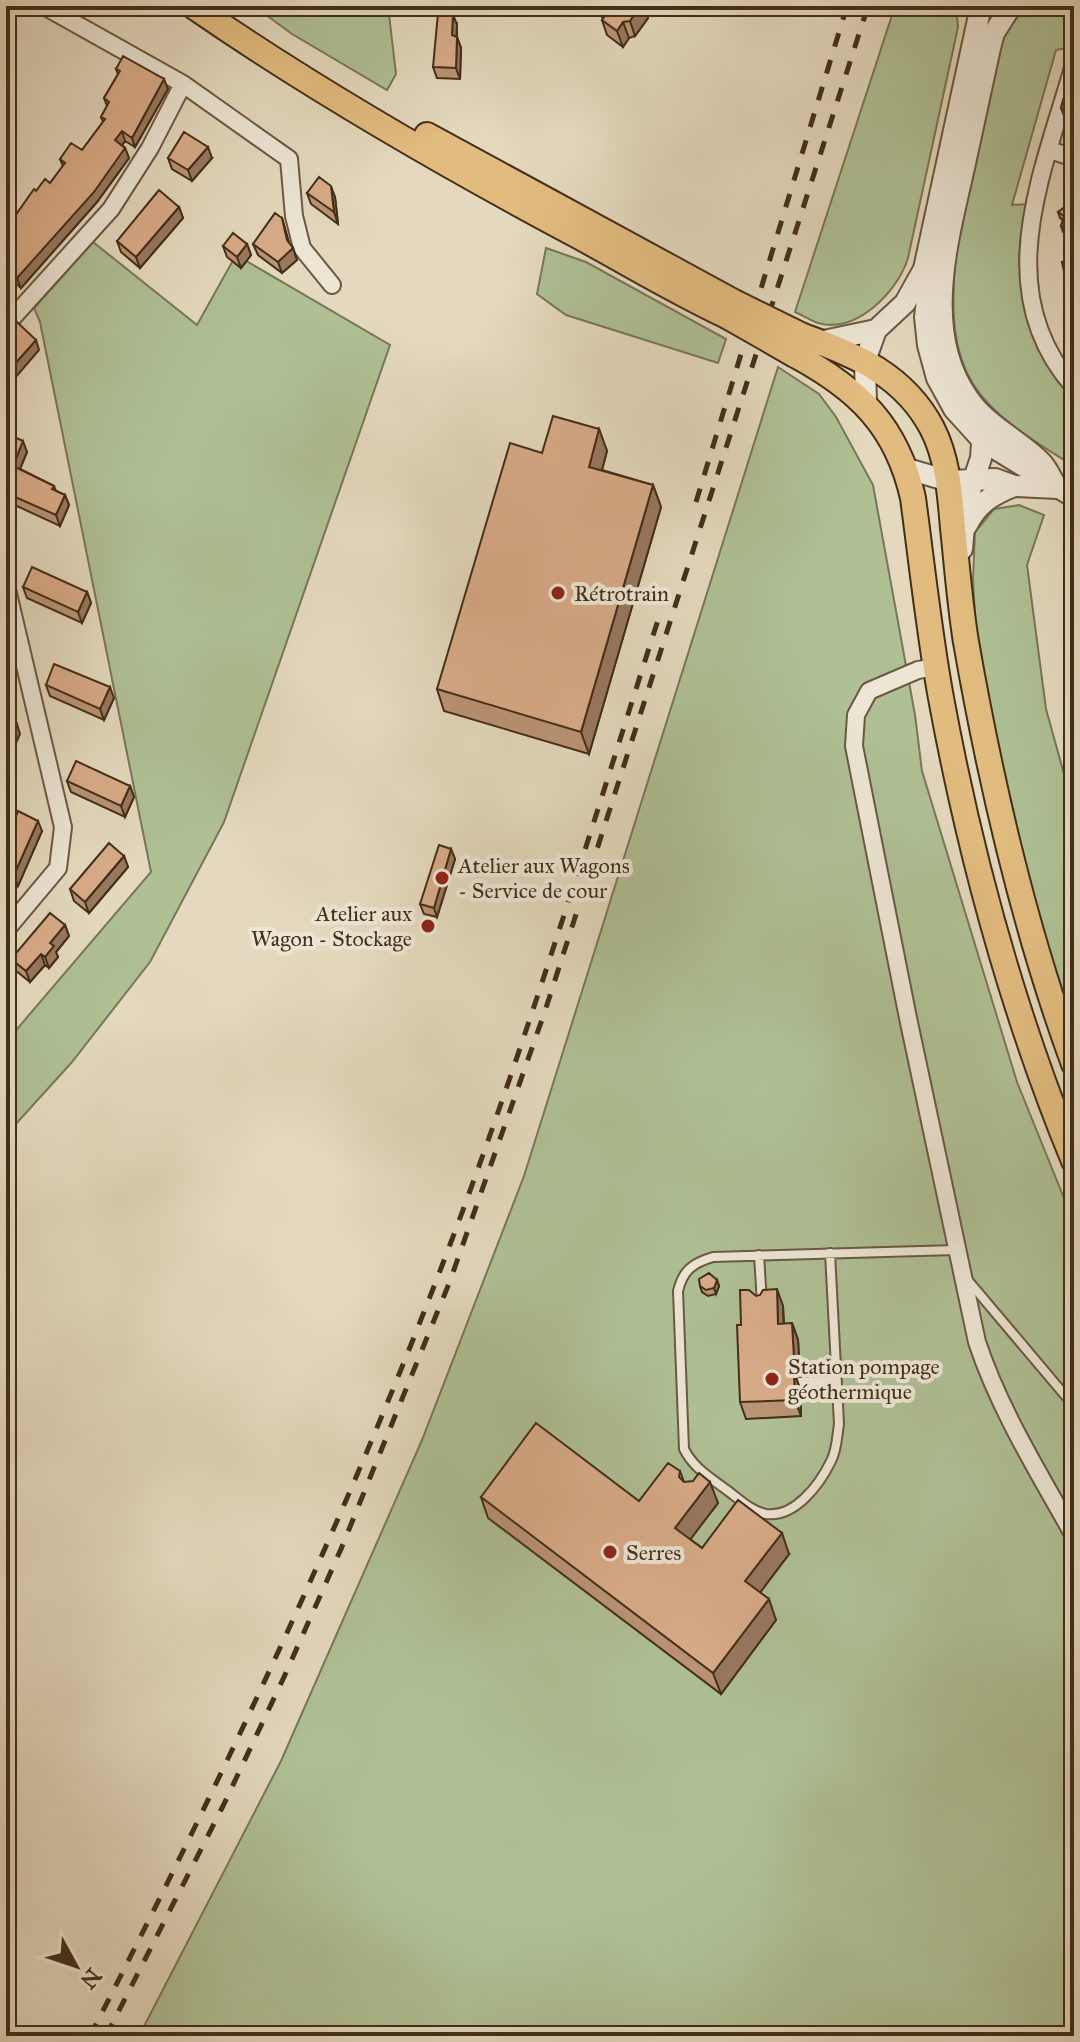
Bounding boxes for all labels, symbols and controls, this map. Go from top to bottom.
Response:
place label: Rétrotrain [574,580,669,607]
marker: Rétrotrain [549,584,567,602]
place label: Atelier aux Wagons - Service de cour [457,852,630,904]
marker: Atelier aux Wagons - Service de cour [433,869,451,887]
place label: Atelier aux Wagon - Stockage [251,900,412,952]
marker: Atelier aux Wagon - Stockage [419,917,437,935]
place label: Station pompage géothermique [788,1353,940,1405]
marker: Station pompage géothermique [763,1370,781,1388]
place label: Serres [626,1539,681,1566]
marker: Serres [601,1543,619,1561]
north arrow [36,1926,116,2006]
text: N [74,1963,107,1995]

